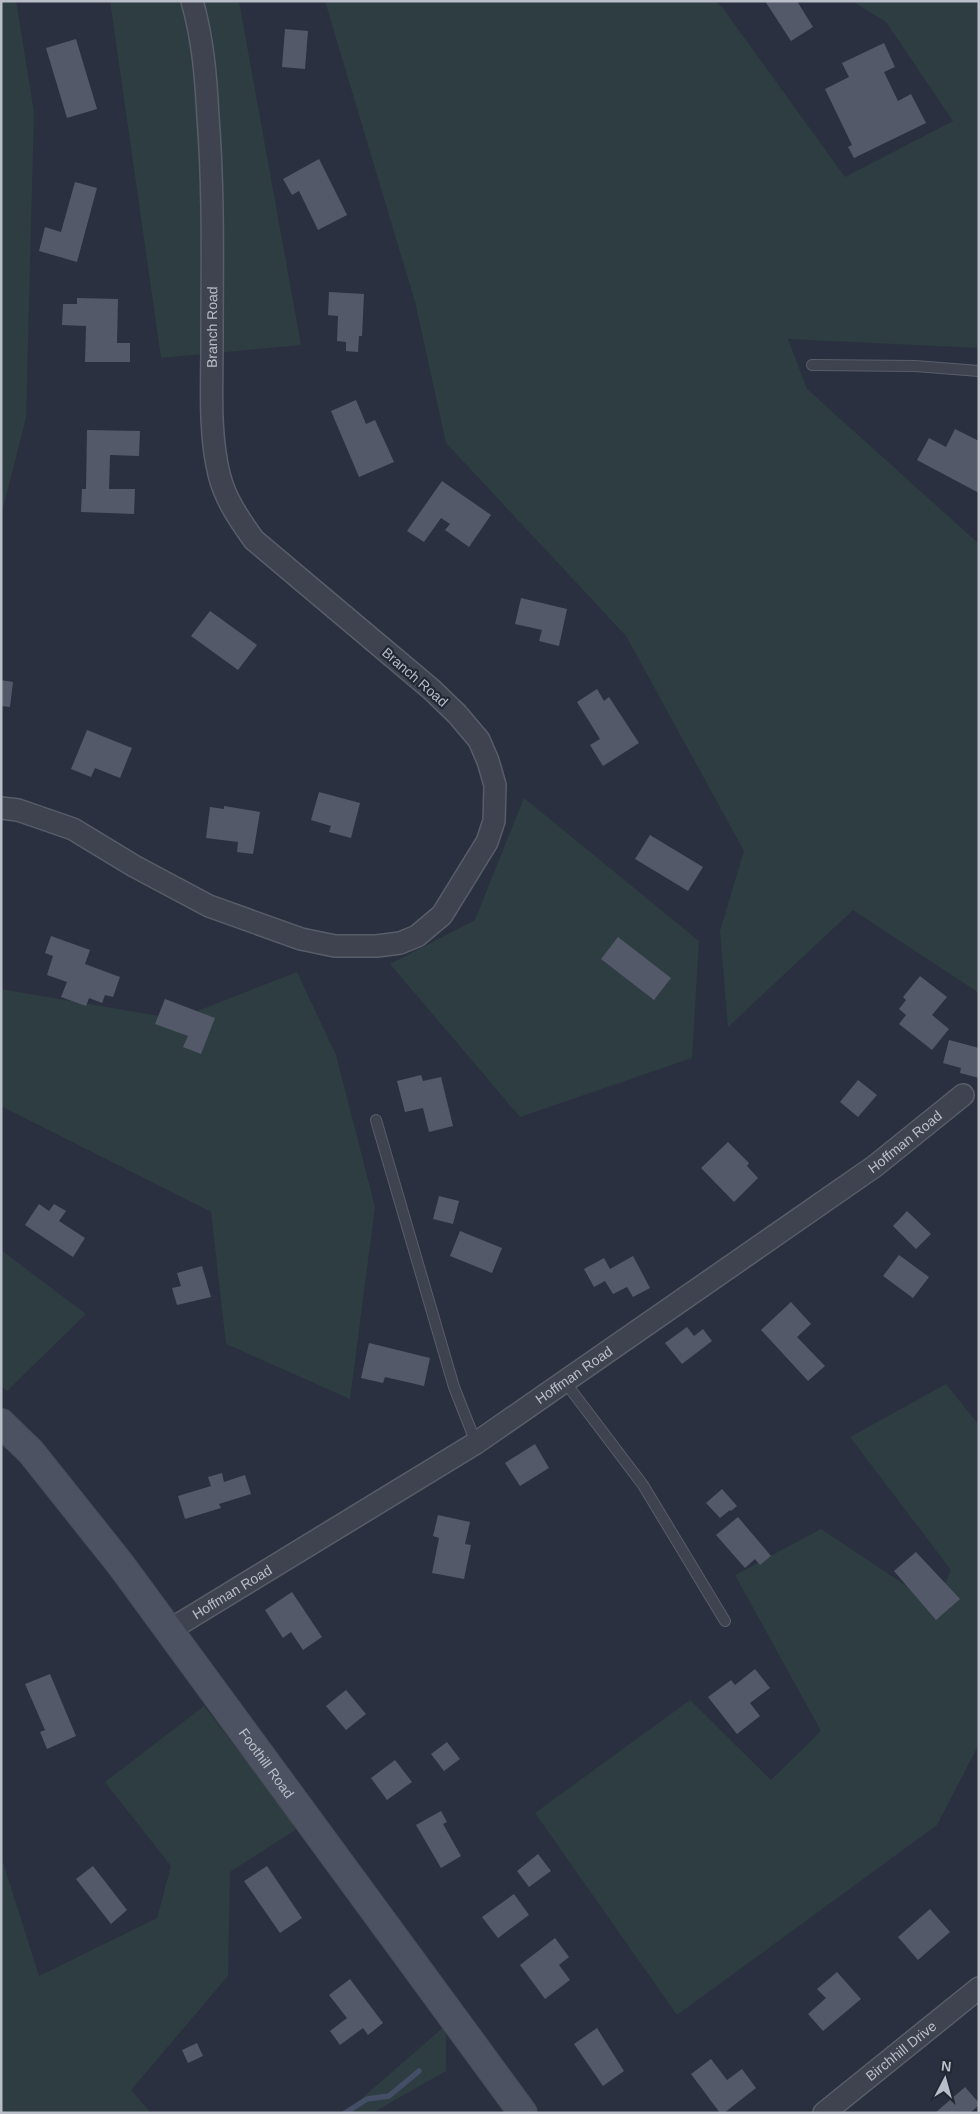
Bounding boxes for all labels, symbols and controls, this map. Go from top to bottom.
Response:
street label: Branch Road [204,286,220,368]
street label: Branch Road [379,644,451,710]
street label: Hoffman Road [865,1107,945,1176]
street label: Hoffman Road [532,1343,615,1407]
street label: Hoffman Road [189,1562,275,1622]
street label: Foothill Road [236,1725,297,1801]
street label: Birchhill Drive [863,2018,940,2084]
north arrow [920,2054,970,2104]
text: N [940,2058,952,2075]

